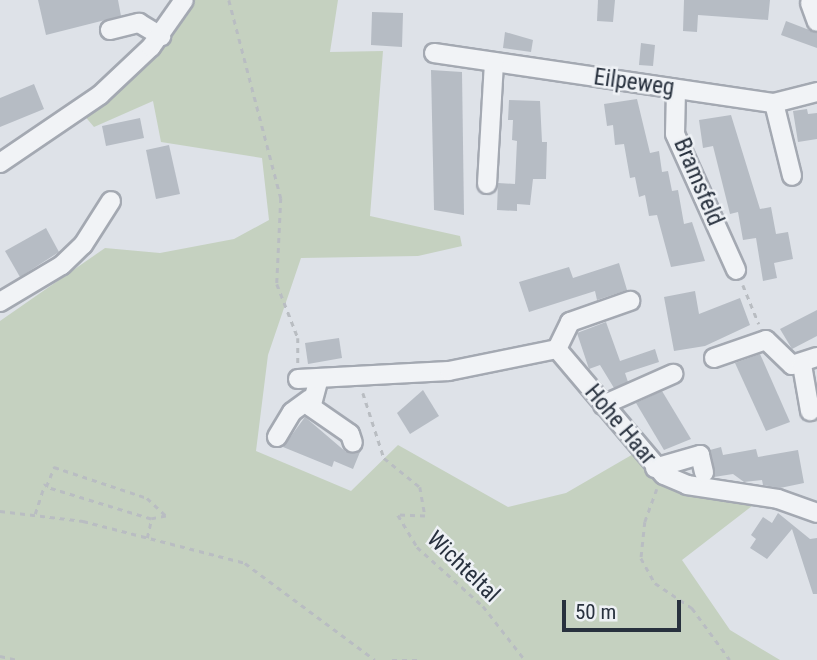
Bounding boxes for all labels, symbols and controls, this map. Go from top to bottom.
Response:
street label: Eilpeweg [592,64,676,102]
street label: Bramsfeld [667,134,729,230]
street label: Hohe Haar [578,379,662,471]
street label: Wichteltal [421,526,505,608]
scale bar [565,586,684,630]
text: 50 m [575,600,616,624]

